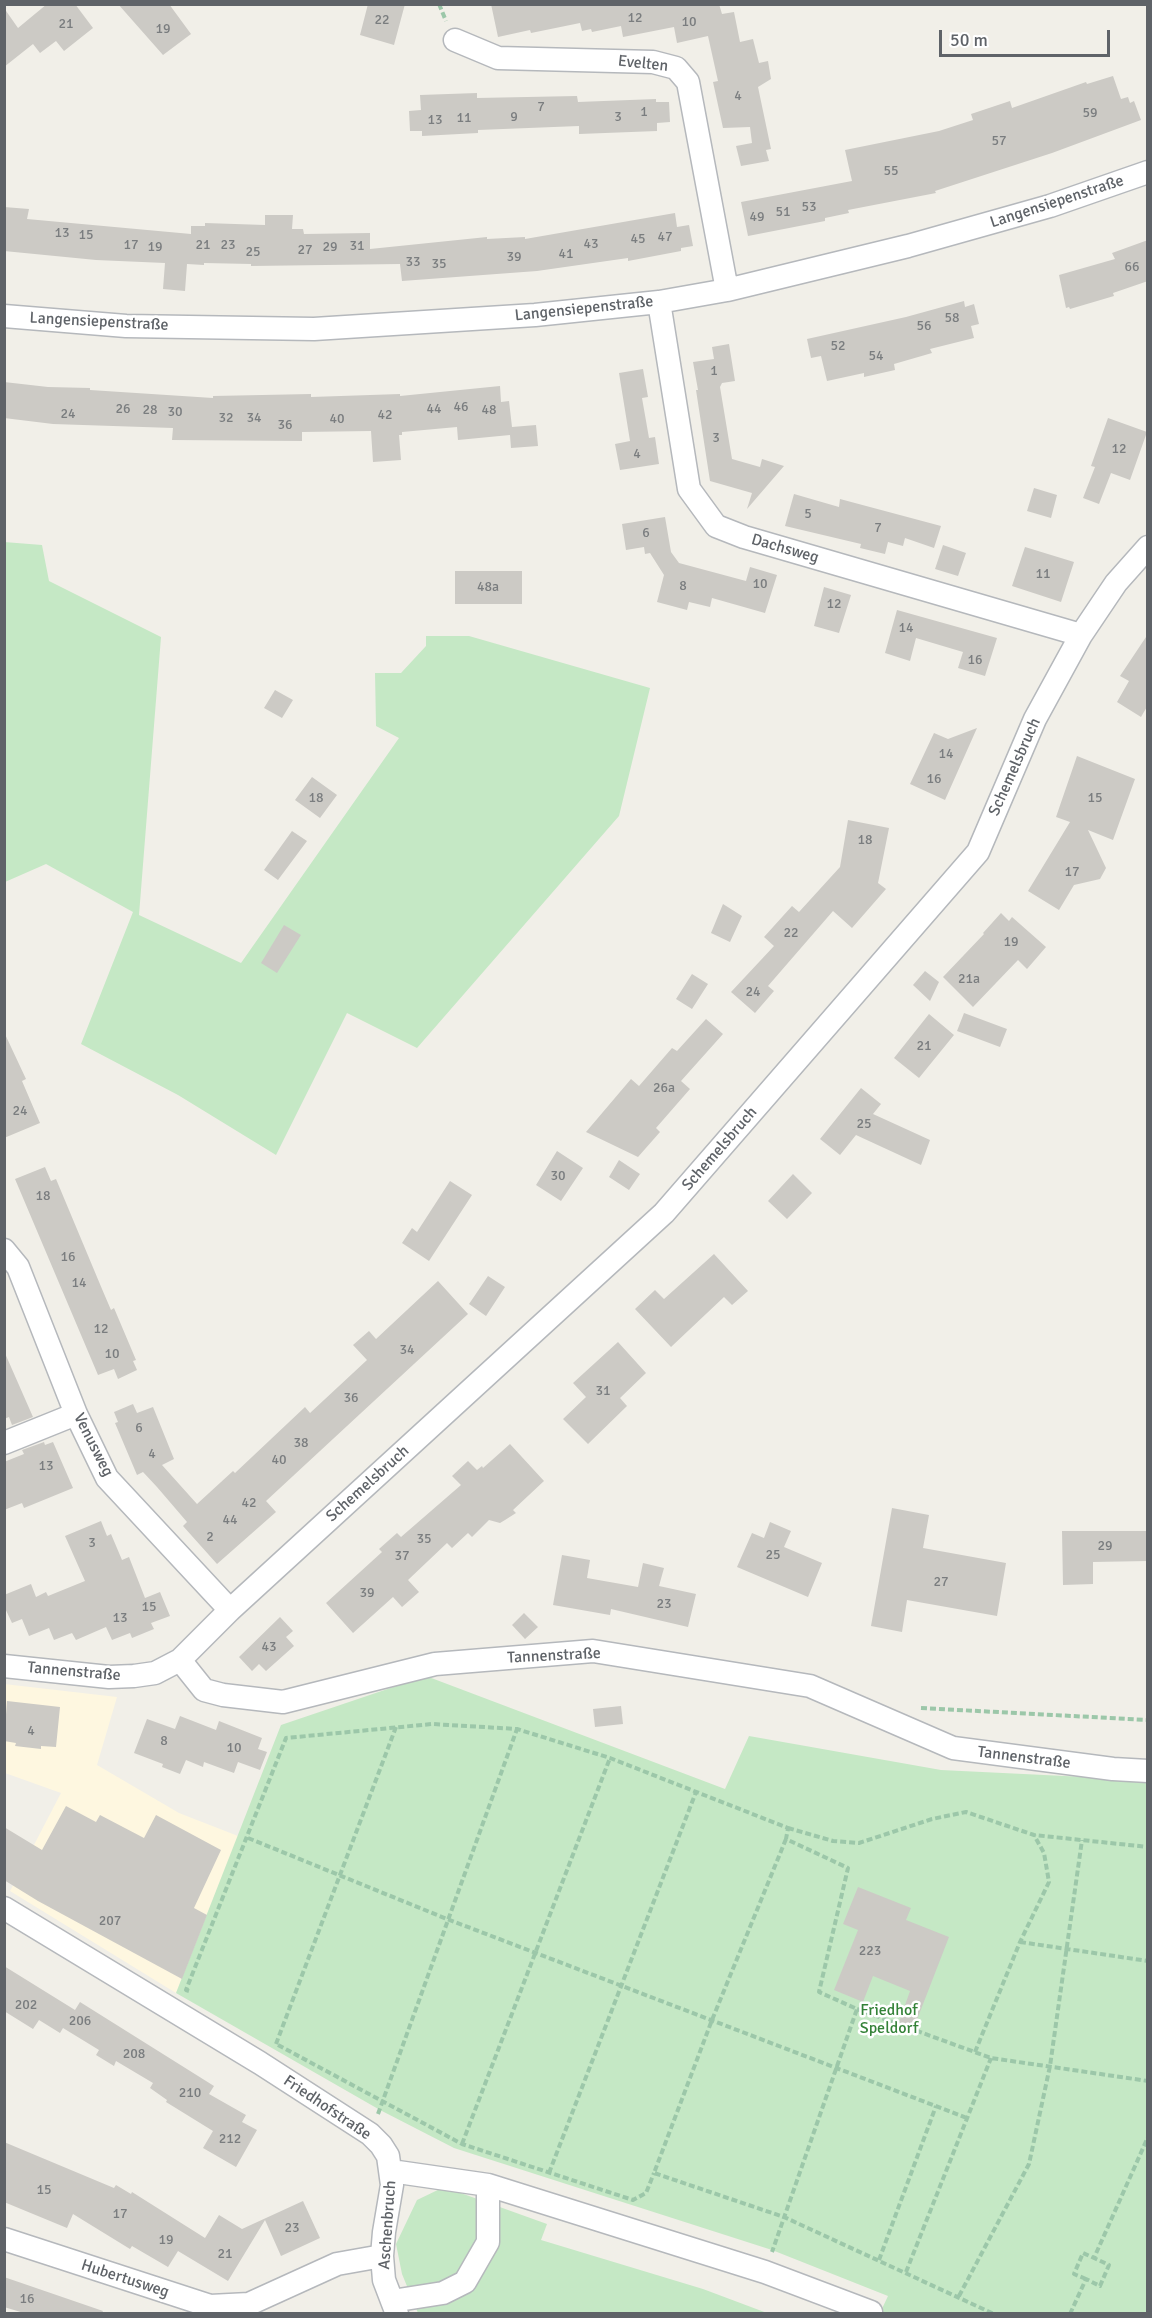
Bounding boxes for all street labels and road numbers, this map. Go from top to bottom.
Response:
street label: Evelten [617,52,669,76]
street label: Langensiepenstraße [988,171,1126,233]
street label: Langensiepenstraße [514,292,654,326]
street label: Langensiepenstraße [29,309,169,335]
street label: Dachsweg [749,530,821,568]
street label: Schemelsbruch [985,715,1045,819]
street label: Schemelsbruch [678,1103,762,1195]
street label: Venusweg [69,1410,117,1480]
street label: Schemelsbruch [323,1442,413,1526]
street label: Tannenstraße [507,1644,601,1668]
street label: Tannenstraße [27,1658,121,1686]
street label: Tannenstraße [976,1743,1072,1773]
street label: Friedhofstraße [279,2072,375,2144]
street label: Aschenbruch [375,2180,401,2270]
street label: Hubertusweg [79,2256,171,2302]

